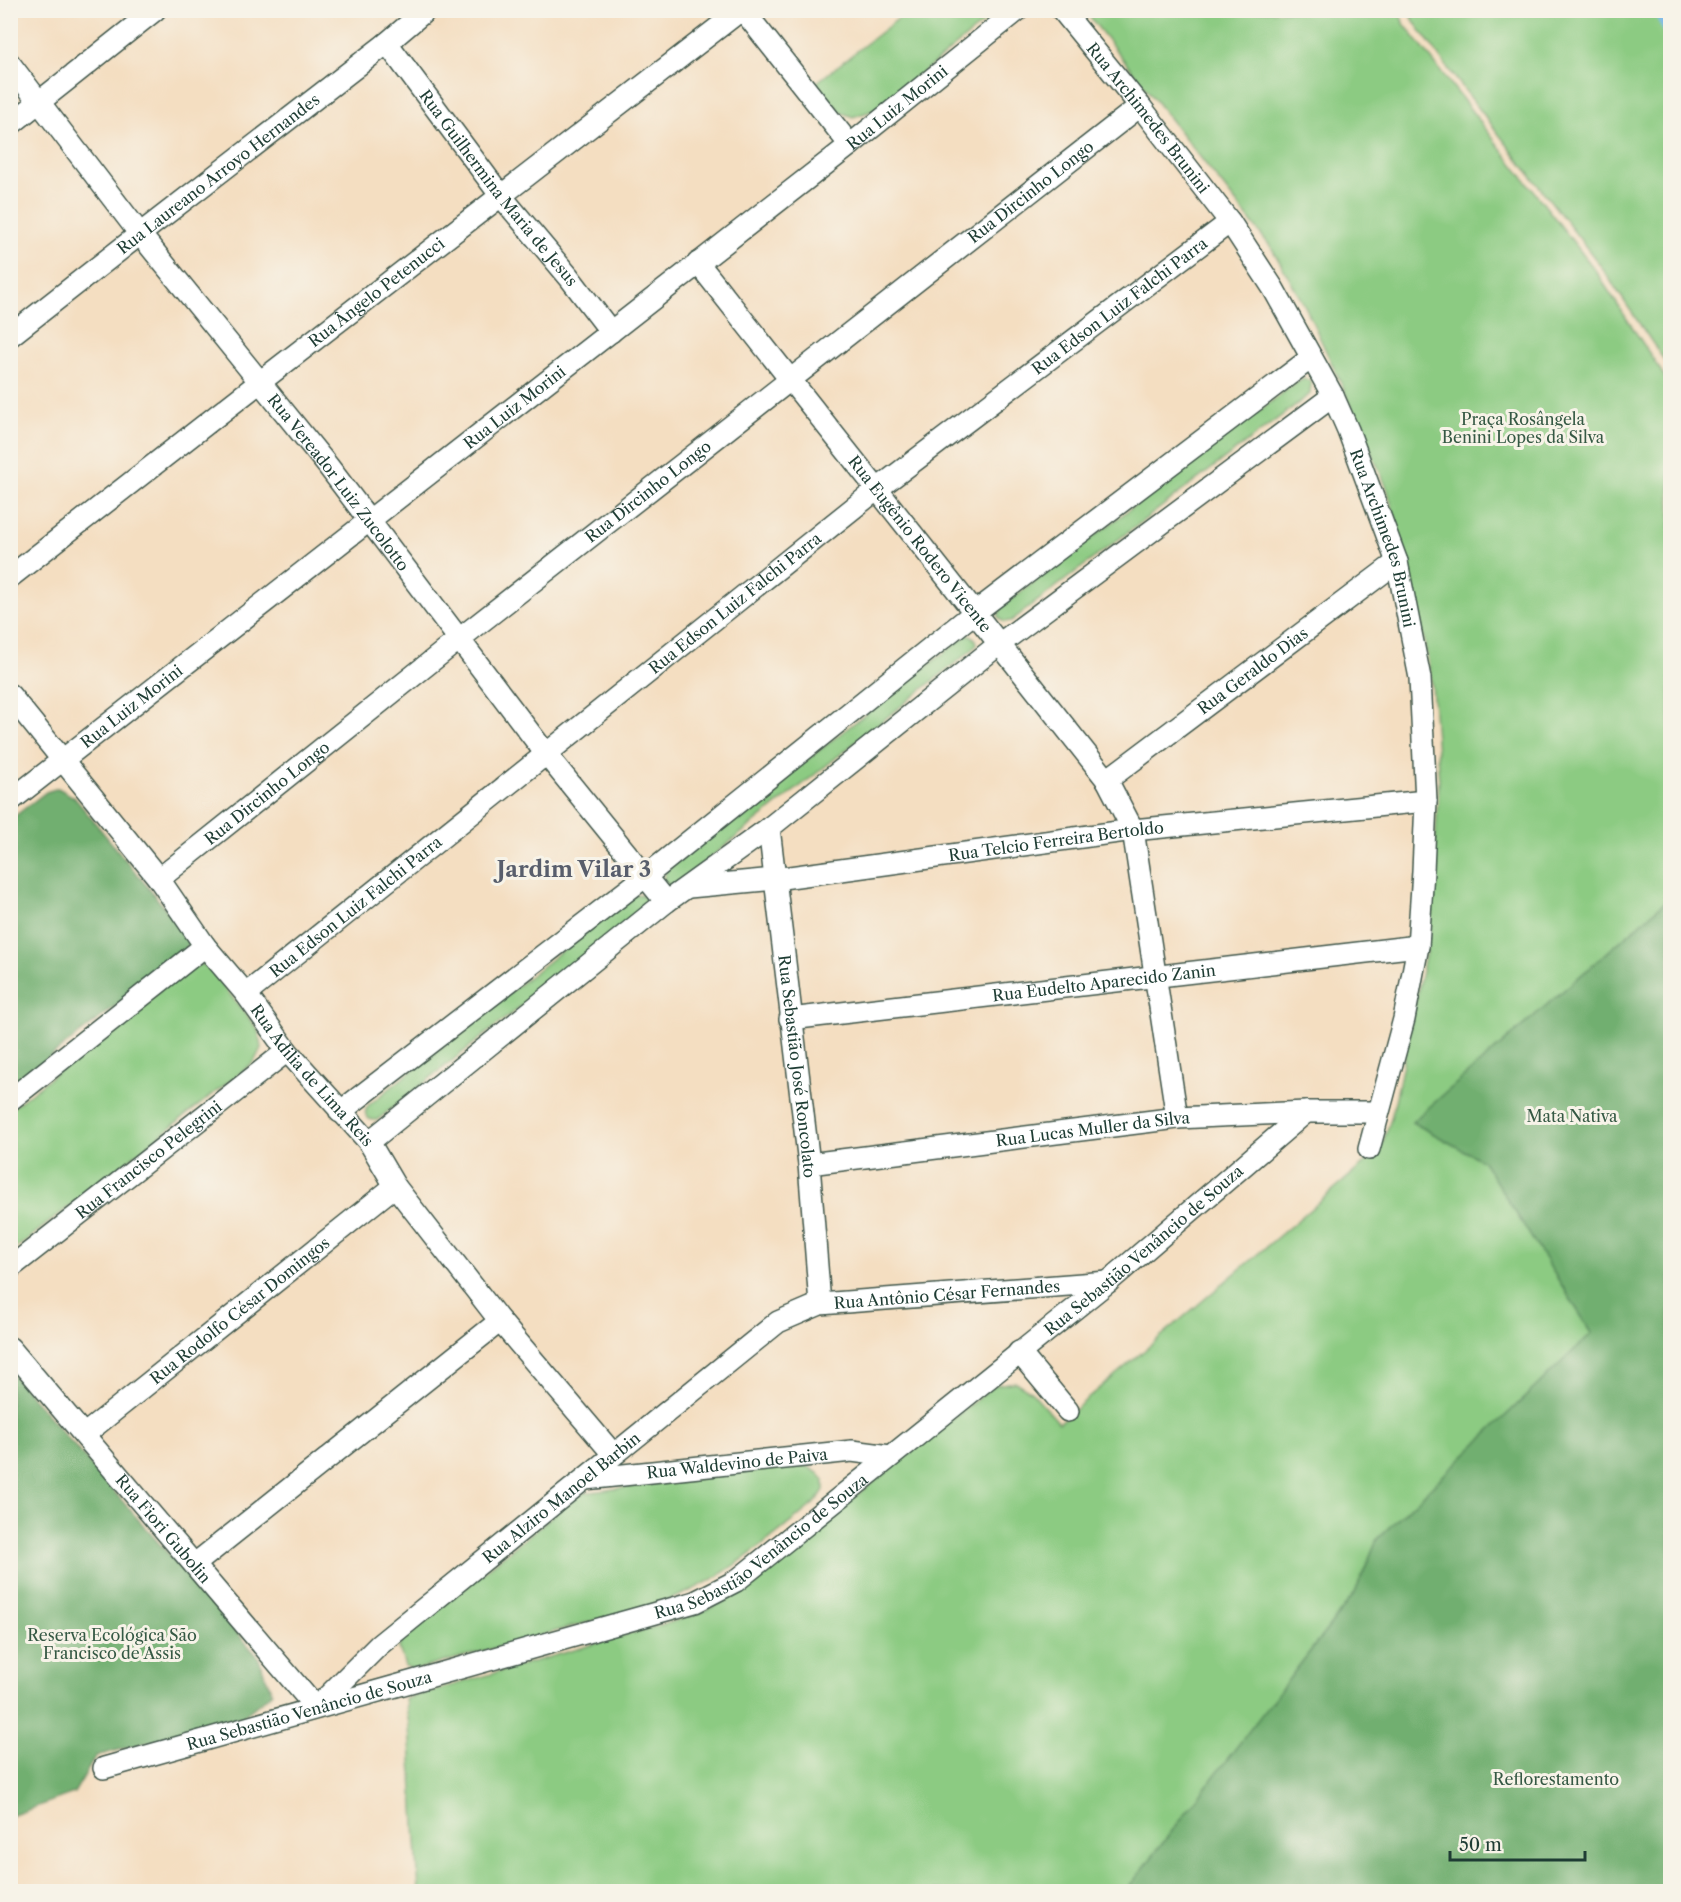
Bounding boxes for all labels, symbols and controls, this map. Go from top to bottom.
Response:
street label: Rua Archimedes Brunini [1082,38,1214,197]
street label: Rua Luiz Morini [842,61,952,154]
street label: Rua Guilhermina Maria de Jesus [415,86,582,290]
street label: Rua Laureano Arroyo Hernandes [113,89,323,258]
street label: Rua Dircinho Longo [964,136,1098,247]
street label: Rua Ângelo Petenucci [304,233,448,351]
street label: Rua Edson Luiz Falchi Parra [1028,233,1212,379]
street label: Rua Luiz Morini [459,361,570,453]
street label: Rua Vereador Luiz Zucolotto [263,390,414,575]
park label: Praça Rosângela Benini Lopes da Silva [1442,409,1605,447]
street label: Rua Dircinho Longo [581,436,715,547]
street label: Rua Archimedes Brunini [1346,446,1420,629]
street label: Rua Eugênio Rodero Vicente [844,451,996,636]
street label: Rua Edson Luiz Falchi Parra [645,528,825,678]
street label: Rua Geraldo Dias [1193,623,1312,719]
street label: Rua Luiz Morini [76,660,186,752]
street label: Rua Dircinho Longo [200,737,333,849]
street label: Rua Telcio Ferreira Bertoldo [947,817,1165,865]
street label: Rua Edson Luiz Falchi Parra [265,831,446,982]
district label: Jardim Vilar 3 [493,856,651,883]
street label: Rua Sebastião José Roncolato [774,954,820,1179]
street label: Rua Eudelto Aparecido Zanin [991,960,1217,1005]
street label: Rua Adilia de Lima Reis [247,1000,378,1150]
street label: Rua Francisco Pelegrini [71,1096,226,1223]
park label: Mata Nativa [1527,1106,1618,1126]
street label: Rua Lucas Muller da Silva [995,1107,1191,1151]
street label: Rua Sebastião Venâncio de Souza [1040,1160,1248,1339]
street label: Rua Rodolfo César Domingos [146,1232,334,1388]
street label: Rua Antônio César Fernandes [833,1276,1061,1313]
street label: Rua Alziro Manoel Barbin [478,1428,644,1567]
street label: Rua Waldevino de Paiva [646,1444,829,1482]
street label: Rua Sebastião Venâncio de Souza [652,1469,872,1623]
street label: Rua Fiori Gubolin [112,1470,215,1587]
park label: Reserva Ecológica São Francisco de Assis [27,1625,197,1663]
street label: Rua Sebastião Venâncio de Souza [184,1666,435,1754]
park label: Reflorestamento [1493,1769,1619,1789]
scale bar [1450,1824,1585,1862]
text: 50 m [1459,1834,1502,1856]

